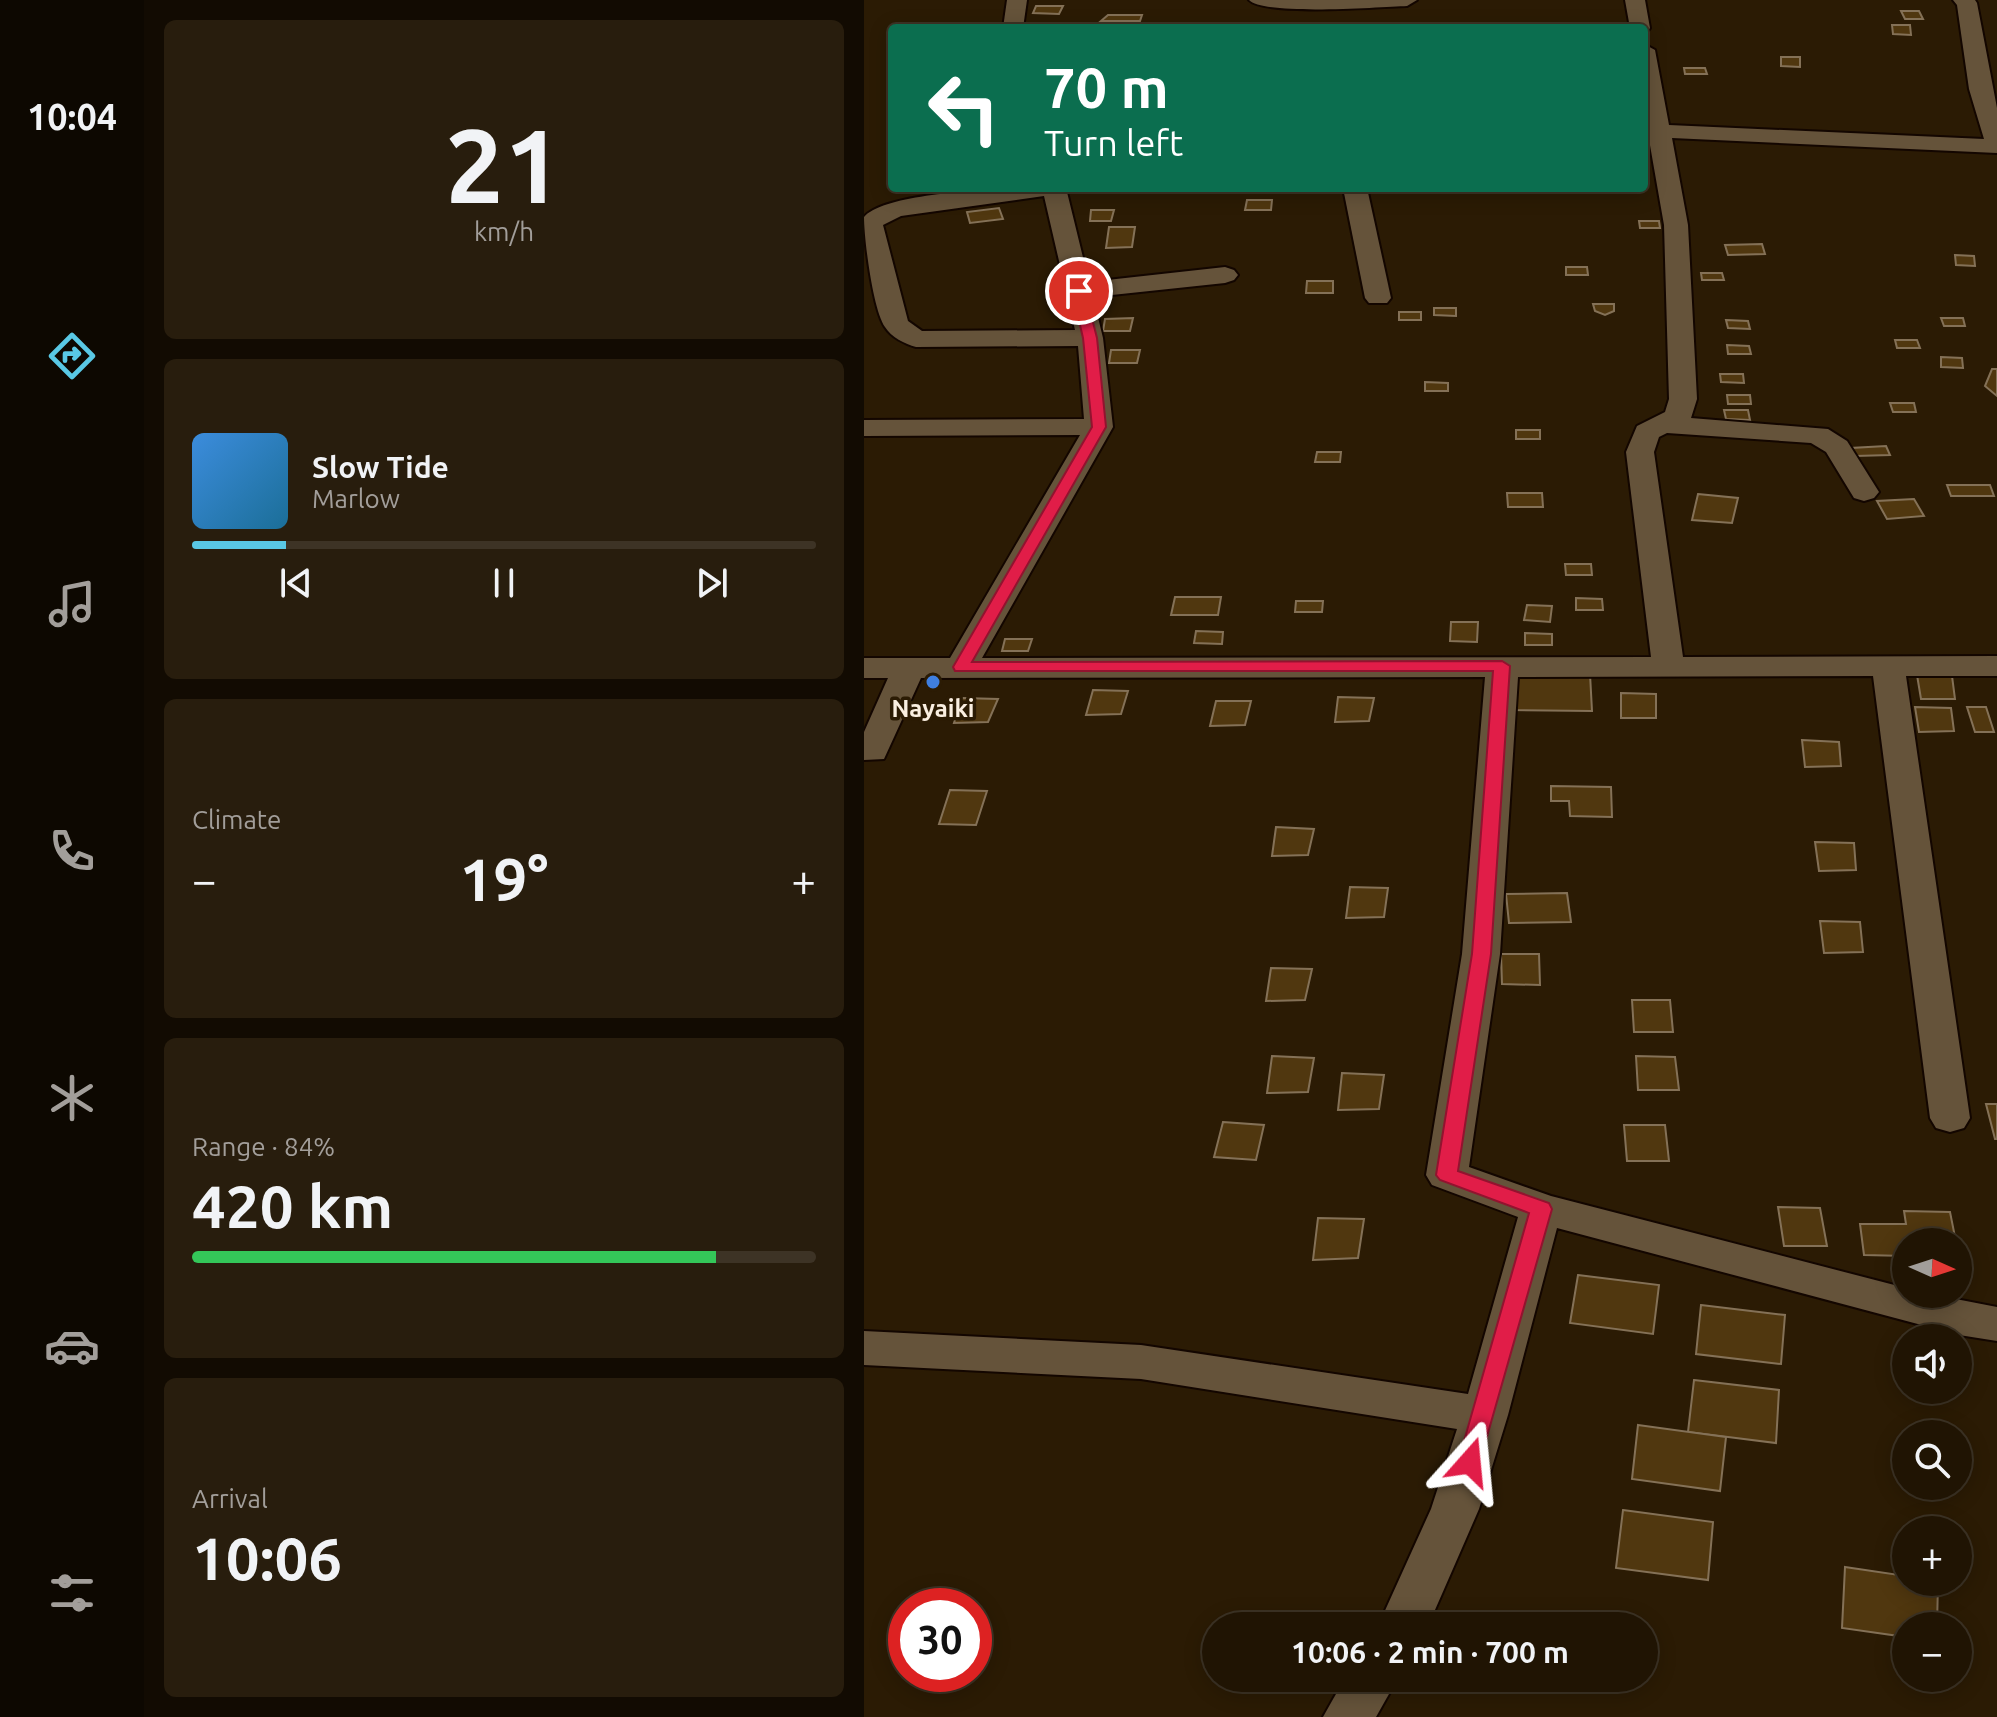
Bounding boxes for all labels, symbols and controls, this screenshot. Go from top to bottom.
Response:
icon: left [912,56,1016,160]
text: 70 m [1044,56,1169,119]
text: 10:04 [27,96,117,137]
text: 21 [445,106,563,223]
text: Turn left [1044,122,1183,163]
text: km/h [474,217,534,246]
pin [1045,257,1113,325]
icon: arrive [1057,269,1101,313]
icon: directions [44,328,100,384]
text: Slow Tide [312,450,449,484]
text: Marlow [312,484,400,513]
icon: previous [274,561,318,605]
icon: pause [482,561,526,605]
icon: next [690,561,734,605]
icon: music [44,576,100,632]
marker: Nayaiki [924,673,942,691]
place label: Nayaiki [891,695,975,722]
text: Climate [192,805,281,834]
icon: phone [44,823,100,879]
text: 19° [460,845,548,912]
text: − [192,855,217,904]
text: + [791,855,816,904]
icon: climate [44,1070,100,1126]
text: Range · 84% [192,1132,335,1161]
text: 420 km [192,1172,393,1239]
north arrow [1892,1228,1972,1308]
map controls [1892,1228,1972,1692]
icon: car [44,1318,100,1374]
button: sound [1892,1324,1972,1404]
position arrow [1428,1420,1512,1504]
button: search [1892,1420,1972,1500]
text: Arrival [192,1484,268,1513]
button: + [1892,1516,1972,1596]
text: 10:06 [192,1524,342,1591]
icon: filters [44,1565,100,1621]
speed limit sign: 30 [888,1588,992,1692]
button: − [1892,1612,1972,1692]
text: 10:06 · 2 min · 700 m [1291,1635,1569,1669]

